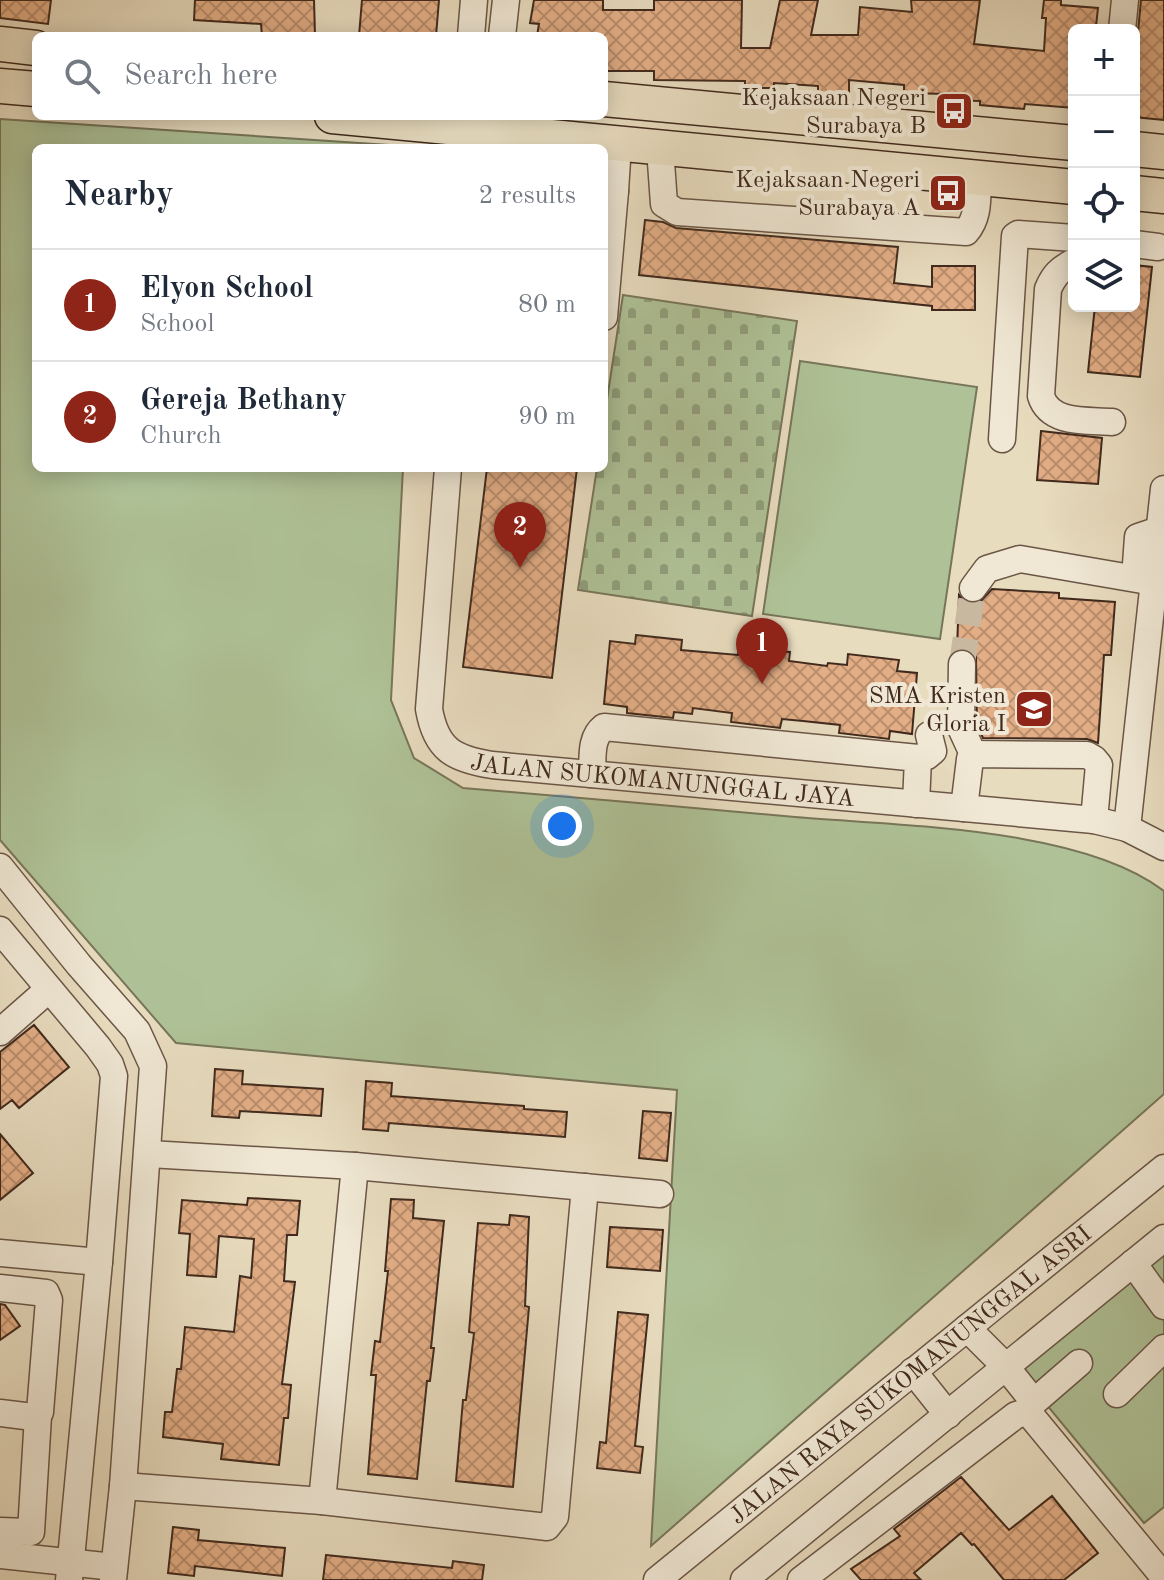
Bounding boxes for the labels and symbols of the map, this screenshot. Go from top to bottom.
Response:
place label: Kejaksaan Negeri Surabaya B [741,87,926,139]
bus stop icon: Kejaksaan Negeri Surabaya B [933,90,975,132]
place label: Kejaksaan Negeri Surabaya A [735,169,920,221]
bus stop icon: Kejaksaan Negeri Surabaya A [927,172,969,214]
pin: 2 [494,502,546,568]
pin: 1 [736,618,788,684]
place label: SMA Kristen Gloria I [869,685,1006,737]
school or university icon: SMA Kristen Gloria I [1013,688,1055,730]
street label: JALAN SUKOMANUNGGAL JAYA [468,751,856,812]
your location [542,806,582,846]
street label: JALAN RAYA SUKOMANUNGGAL ASRI [726,1222,1097,1530]

